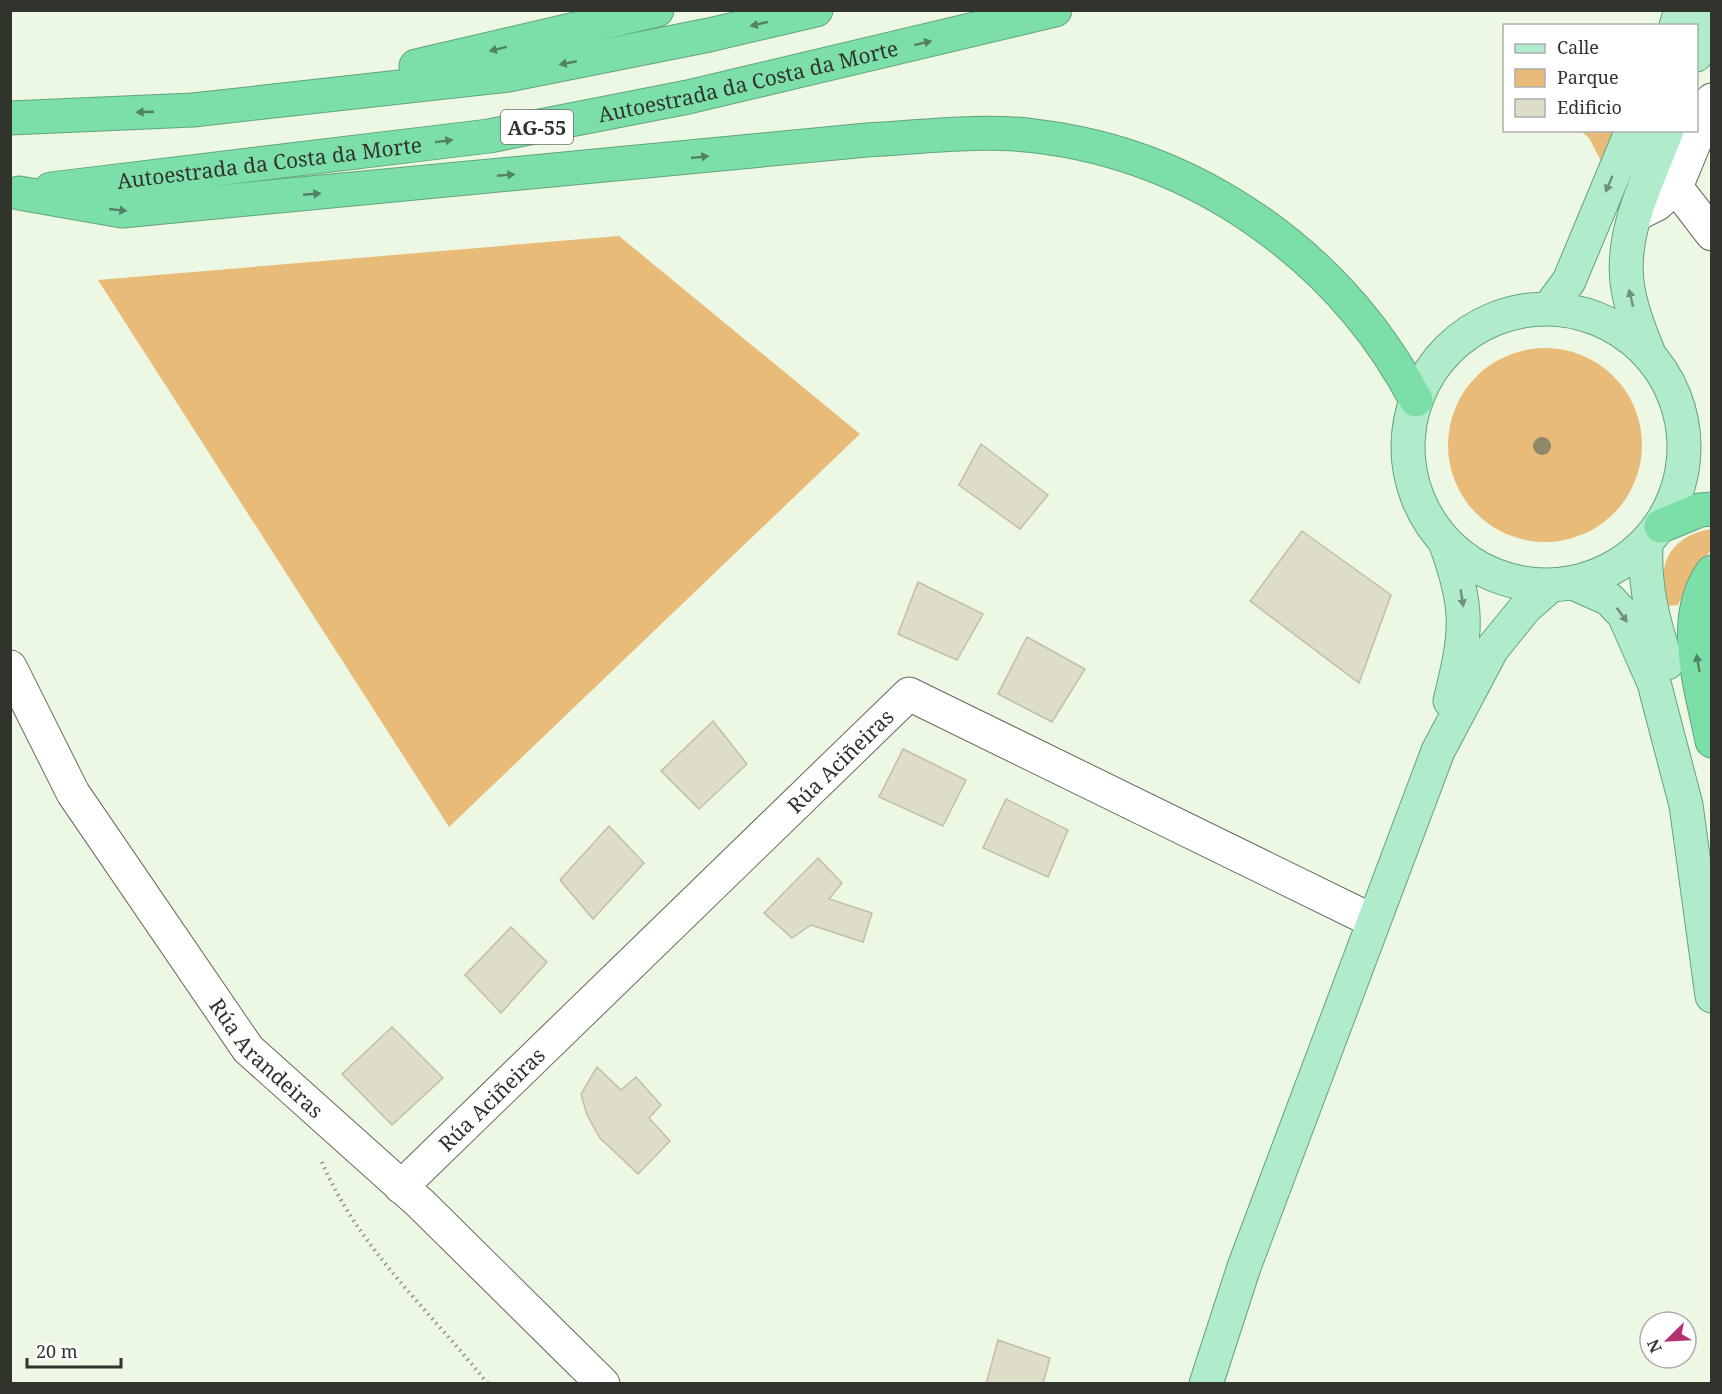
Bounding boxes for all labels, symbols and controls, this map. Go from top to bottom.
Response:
one-way arrow [750,19,768,29]
legend [1503,24,1698,132]
street label: Autoestrada da Costa da Morte [596,34,901,128]
text: Calle [1557,35,1599,59]
one-way arrow [913,38,932,48]
one-way arrow [489,45,508,55]
one-way arrow [558,59,577,68]
text: Parque [1557,65,1619,89]
text: Edificio [1557,95,1622,119]
one-way arrow [136,108,155,117]
road number: AG-55 [501,110,573,144]
street label: Autoestrada da Costa da Morte [115,130,423,195]
one-way arrow [434,137,453,146]
one-way arrow [691,152,710,162]
one-way arrow [496,170,515,180]
one-way arrow [1604,176,1614,194]
one-way arrow [302,189,321,199]
one-way arrow [108,205,127,215]
one-way arrow [1625,289,1635,307]
one-way arrow [1458,589,1467,608]
one-way arrow [1616,608,1628,623]
one-way arrow [1693,653,1702,672]
street label: Rúa Aciñeiras [781,703,900,819]
street label: Rúa Arandeiras [203,993,330,1124]
street label: Rúa Aciñeiras [432,1041,551,1157]
north arrow [1638,1310,1698,1370]
scale bar [27,1331,122,1369]
text: N [1642,1336,1667,1356]
text: 20 m [36,1339,78,1363]

